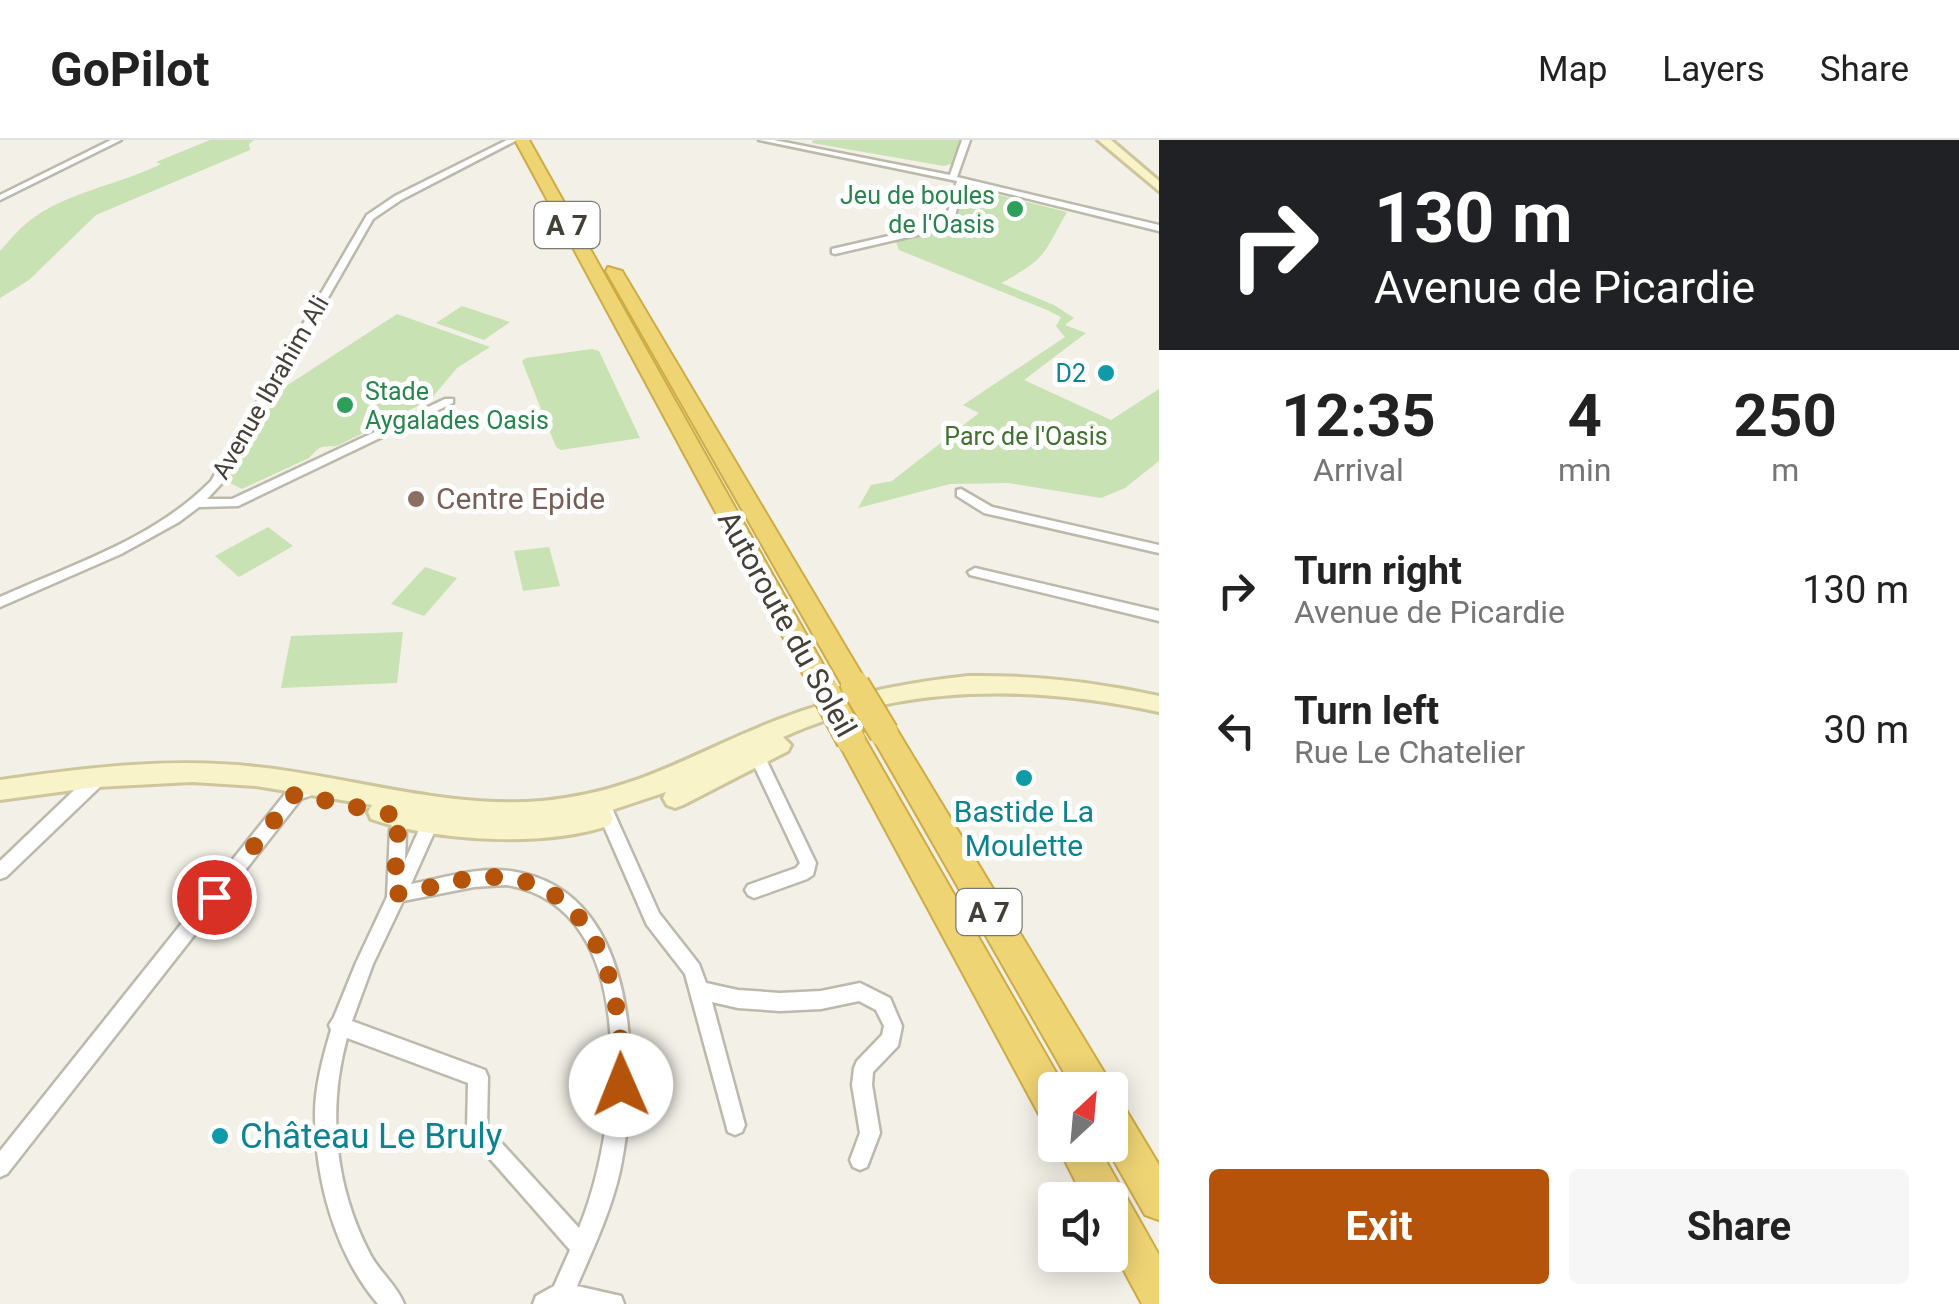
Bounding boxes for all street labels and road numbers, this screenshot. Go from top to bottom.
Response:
road number: A 7 [534,202,600,248]
street label: Avenue Ibrahim Ali [206,290,335,484]
street label: Autoroute du Soleil [711,505,864,743]
road number: A 7 [956,889,1022,935]

